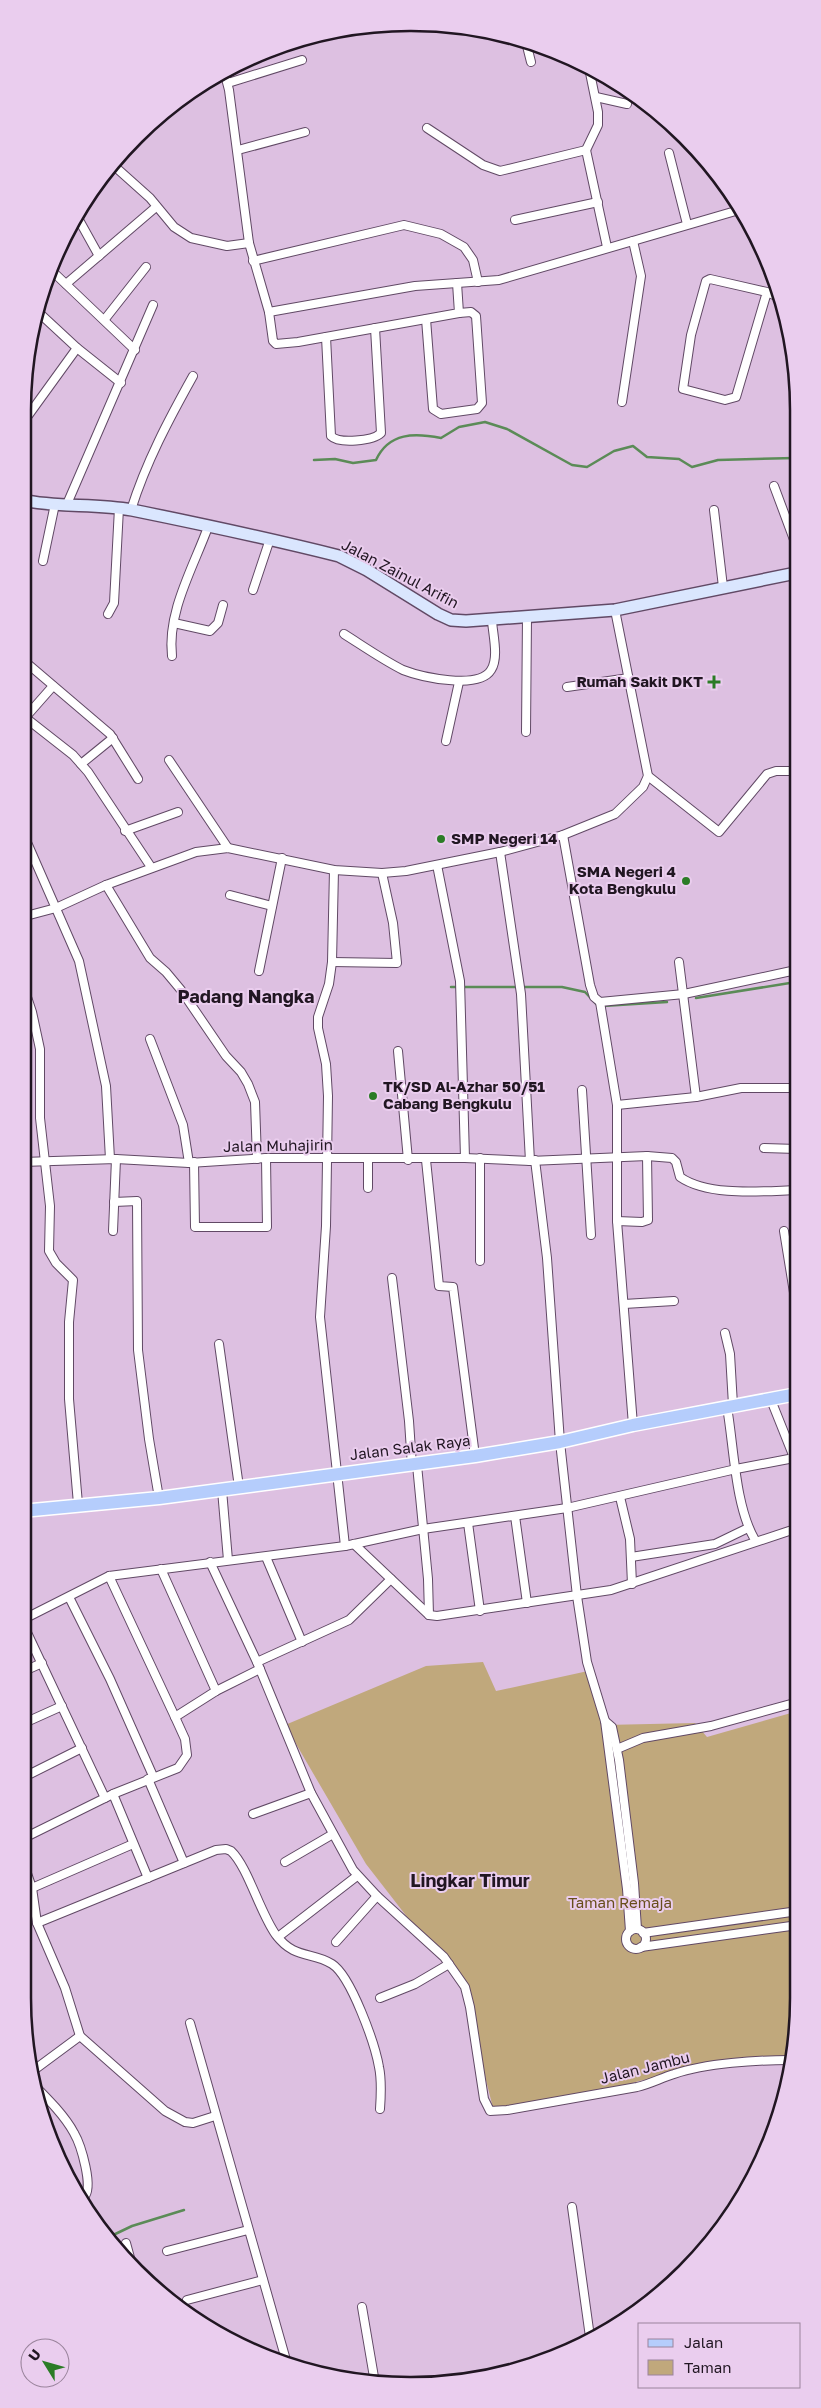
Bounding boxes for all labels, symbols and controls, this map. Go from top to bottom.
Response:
street label: Jalan Zainul Arifin [339,535,462,612]
place label: Rumah Sakit DKT [576,672,703,690]
marker: Rumah Sakit DKT [707,675,721,689]
place label: SMP Negeri 14 [451,829,557,847]
marker: SMP Negeri 14 [435,833,447,845]
place label: SMA Negeri 4 Kota Bengkulu [569,862,676,897]
marker: SMA Negeri 4 Kota Bengkulu [680,875,692,887]
district label: Padang Nangka [178,985,314,1007]
place label: TK/SD Al-Azhar 50/51 Cabang Bengkulu [383,1077,545,1112]
marker: TK/SD Al-Azhar 50/51 Cabang Bengkulu [367,1090,379,1102]
street label: Jalan Muhajirin [223,1135,333,1155]
street label: Jalan Salak Raya [349,1431,471,1463]
district label: Lingkar Timur [410,1869,530,1891]
park label: Taman Remaja [568,1893,672,1911]
street label: Jalan Jambu [598,2047,691,2087]
legend [638,2323,801,2388]
text: Jalan [684,2333,723,2351]
north arrow [20,2338,70,2388]
text: U [24,2346,44,2364]
text: Taman [684,2358,731,2376]

